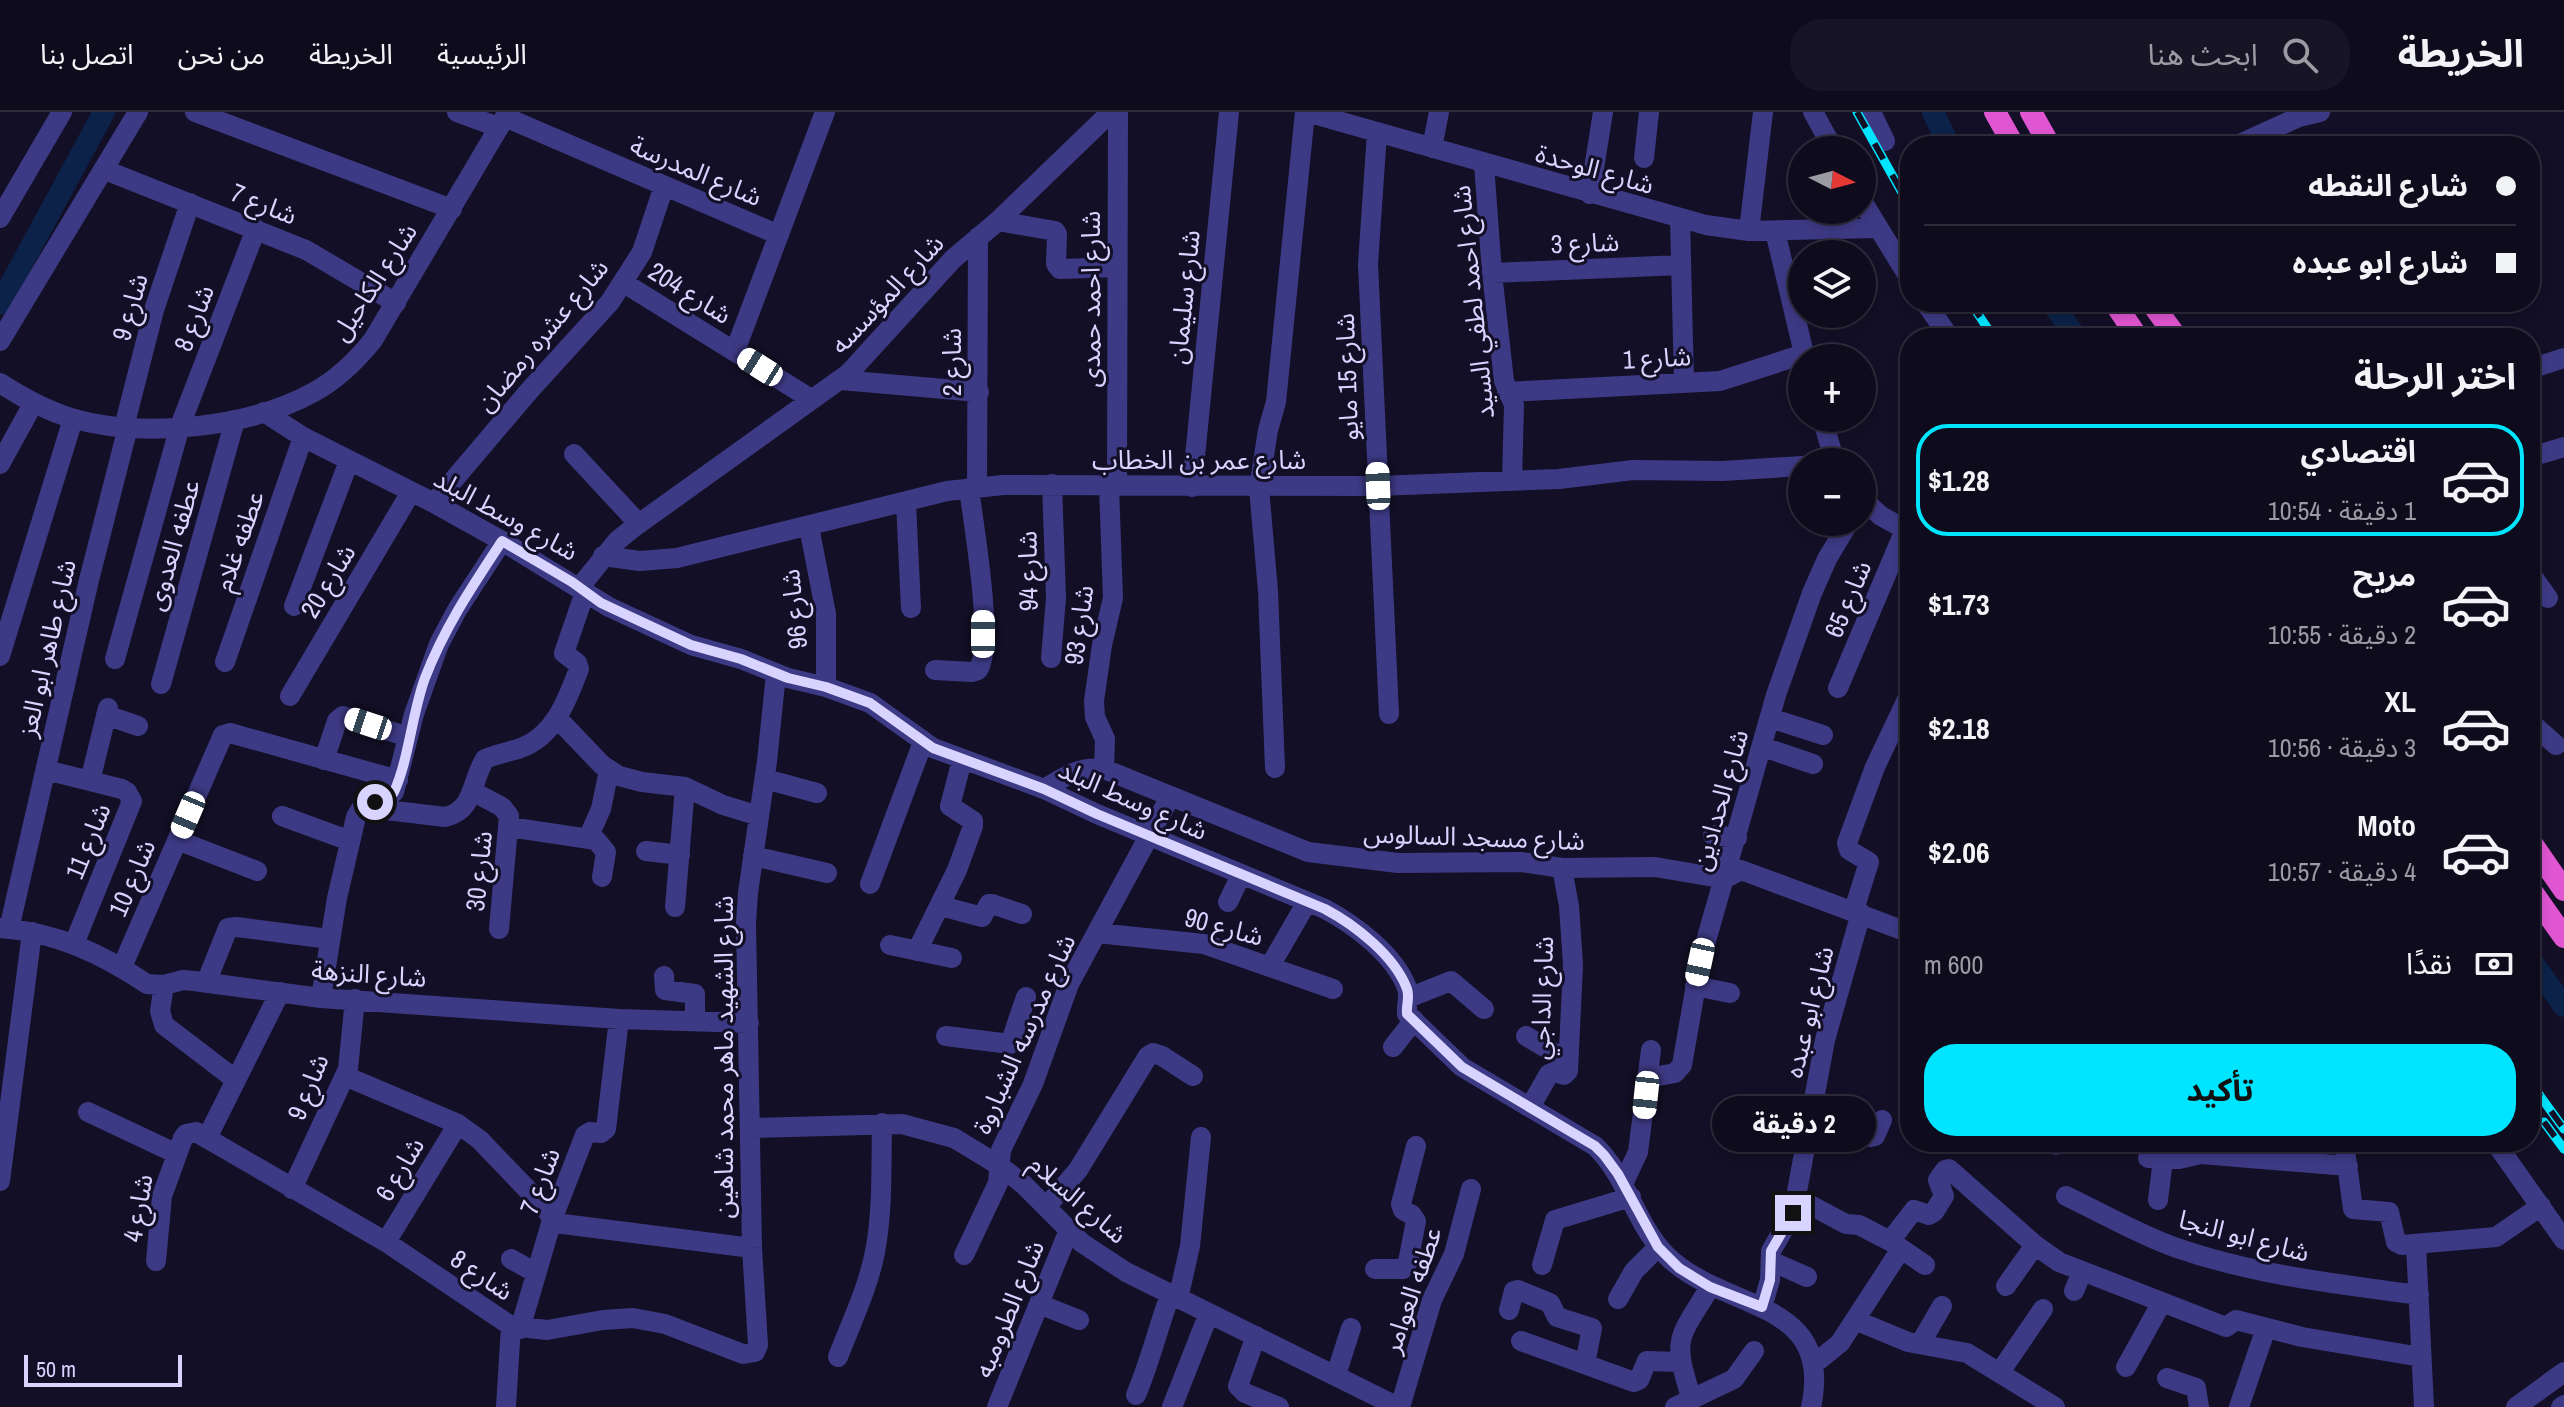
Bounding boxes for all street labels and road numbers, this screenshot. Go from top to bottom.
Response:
street label: شارع المدرسة [624,127,768,216]
street label: شارع الوحدة [1531,135,1658,204]
street label: شارع 7 [225,174,302,234]
street label: شارع احمد لطفي السيد [1443,183,1505,421]
street label: شارع احمد حمدى [1073,211,1110,387]
street label: شارع الكاحيل [322,216,427,349]
street label: شارع 3 [1550,224,1620,263]
street label: شارع المؤسسه [822,226,953,363]
street label: شارع سليمان [1159,228,1210,366]
street label: شارع عشره رمضان [467,251,618,420]
street label: شارع 204 [641,253,739,334]
street label: شارع 9 [103,269,158,345]
street label: شارع 8 [165,280,224,357]
street label: شارع 15 مايو [1327,313,1368,441]
street label: شارع 2 [934,328,971,396]
street label: شارع 1 [1622,338,1692,379]
street label: شارع عمر بن الخطاب [1092,442,1306,479]
street label: شارع وسط البلد [427,461,585,570]
street label: عطفه العدوى [137,475,208,614]
street label: عطفه غلام [205,486,275,597]
street label: شارع 94 [1009,531,1048,611]
street label: شارع 20 [292,537,365,625]
street label: شارع 65 [1816,555,1881,643]
street label: شارع طاهر ابو العز [9,556,86,741]
street label: شارع 96 [772,567,817,651]
street label: شارع 93 [1056,583,1103,667]
street label: شارع الحدادين [1683,725,1758,875]
street label: شارع وسط البلد [1052,751,1213,850]
street label: شارع 11 [57,798,120,885]
street label: شارع مسجد السالوس [1363,815,1585,860]
street label: شارع 30 [457,829,502,913]
street label: شارع 10 [100,834,165,922]
street label: شارع الشهيد ماهر محمد شاهين [706,895,743,1219]
street label: شارع 90 [1180,899,1267,956]
street label: شارع مدرسه الشباروة [964,928,1085,1140]
street label: شارع الداجي [1522,935,1564,1061]
street label: شارع ابو عبده [1775,942,1844,1082]
street label: شارع النزهة [310,952,428,997]
street label: شارع 9 [278,1049,338,1126]
street label: شارع 6 [367,1130,434,1208]
street label: شارع 7 [511,1143,570,1220]
street label: شارع السلام [1020,1146,1135,1253]
street label: شارع 4 [114,1171,163,1245]
street label: شارع ابو النجا [2174,1201,2313,1272]
street label: عطفه العوامر [1373,1222,1450,1359]
street label: شارع الطرومبه [965,1235,1054,1383]
street label: شارع 8 [443,1241,520,1310]

